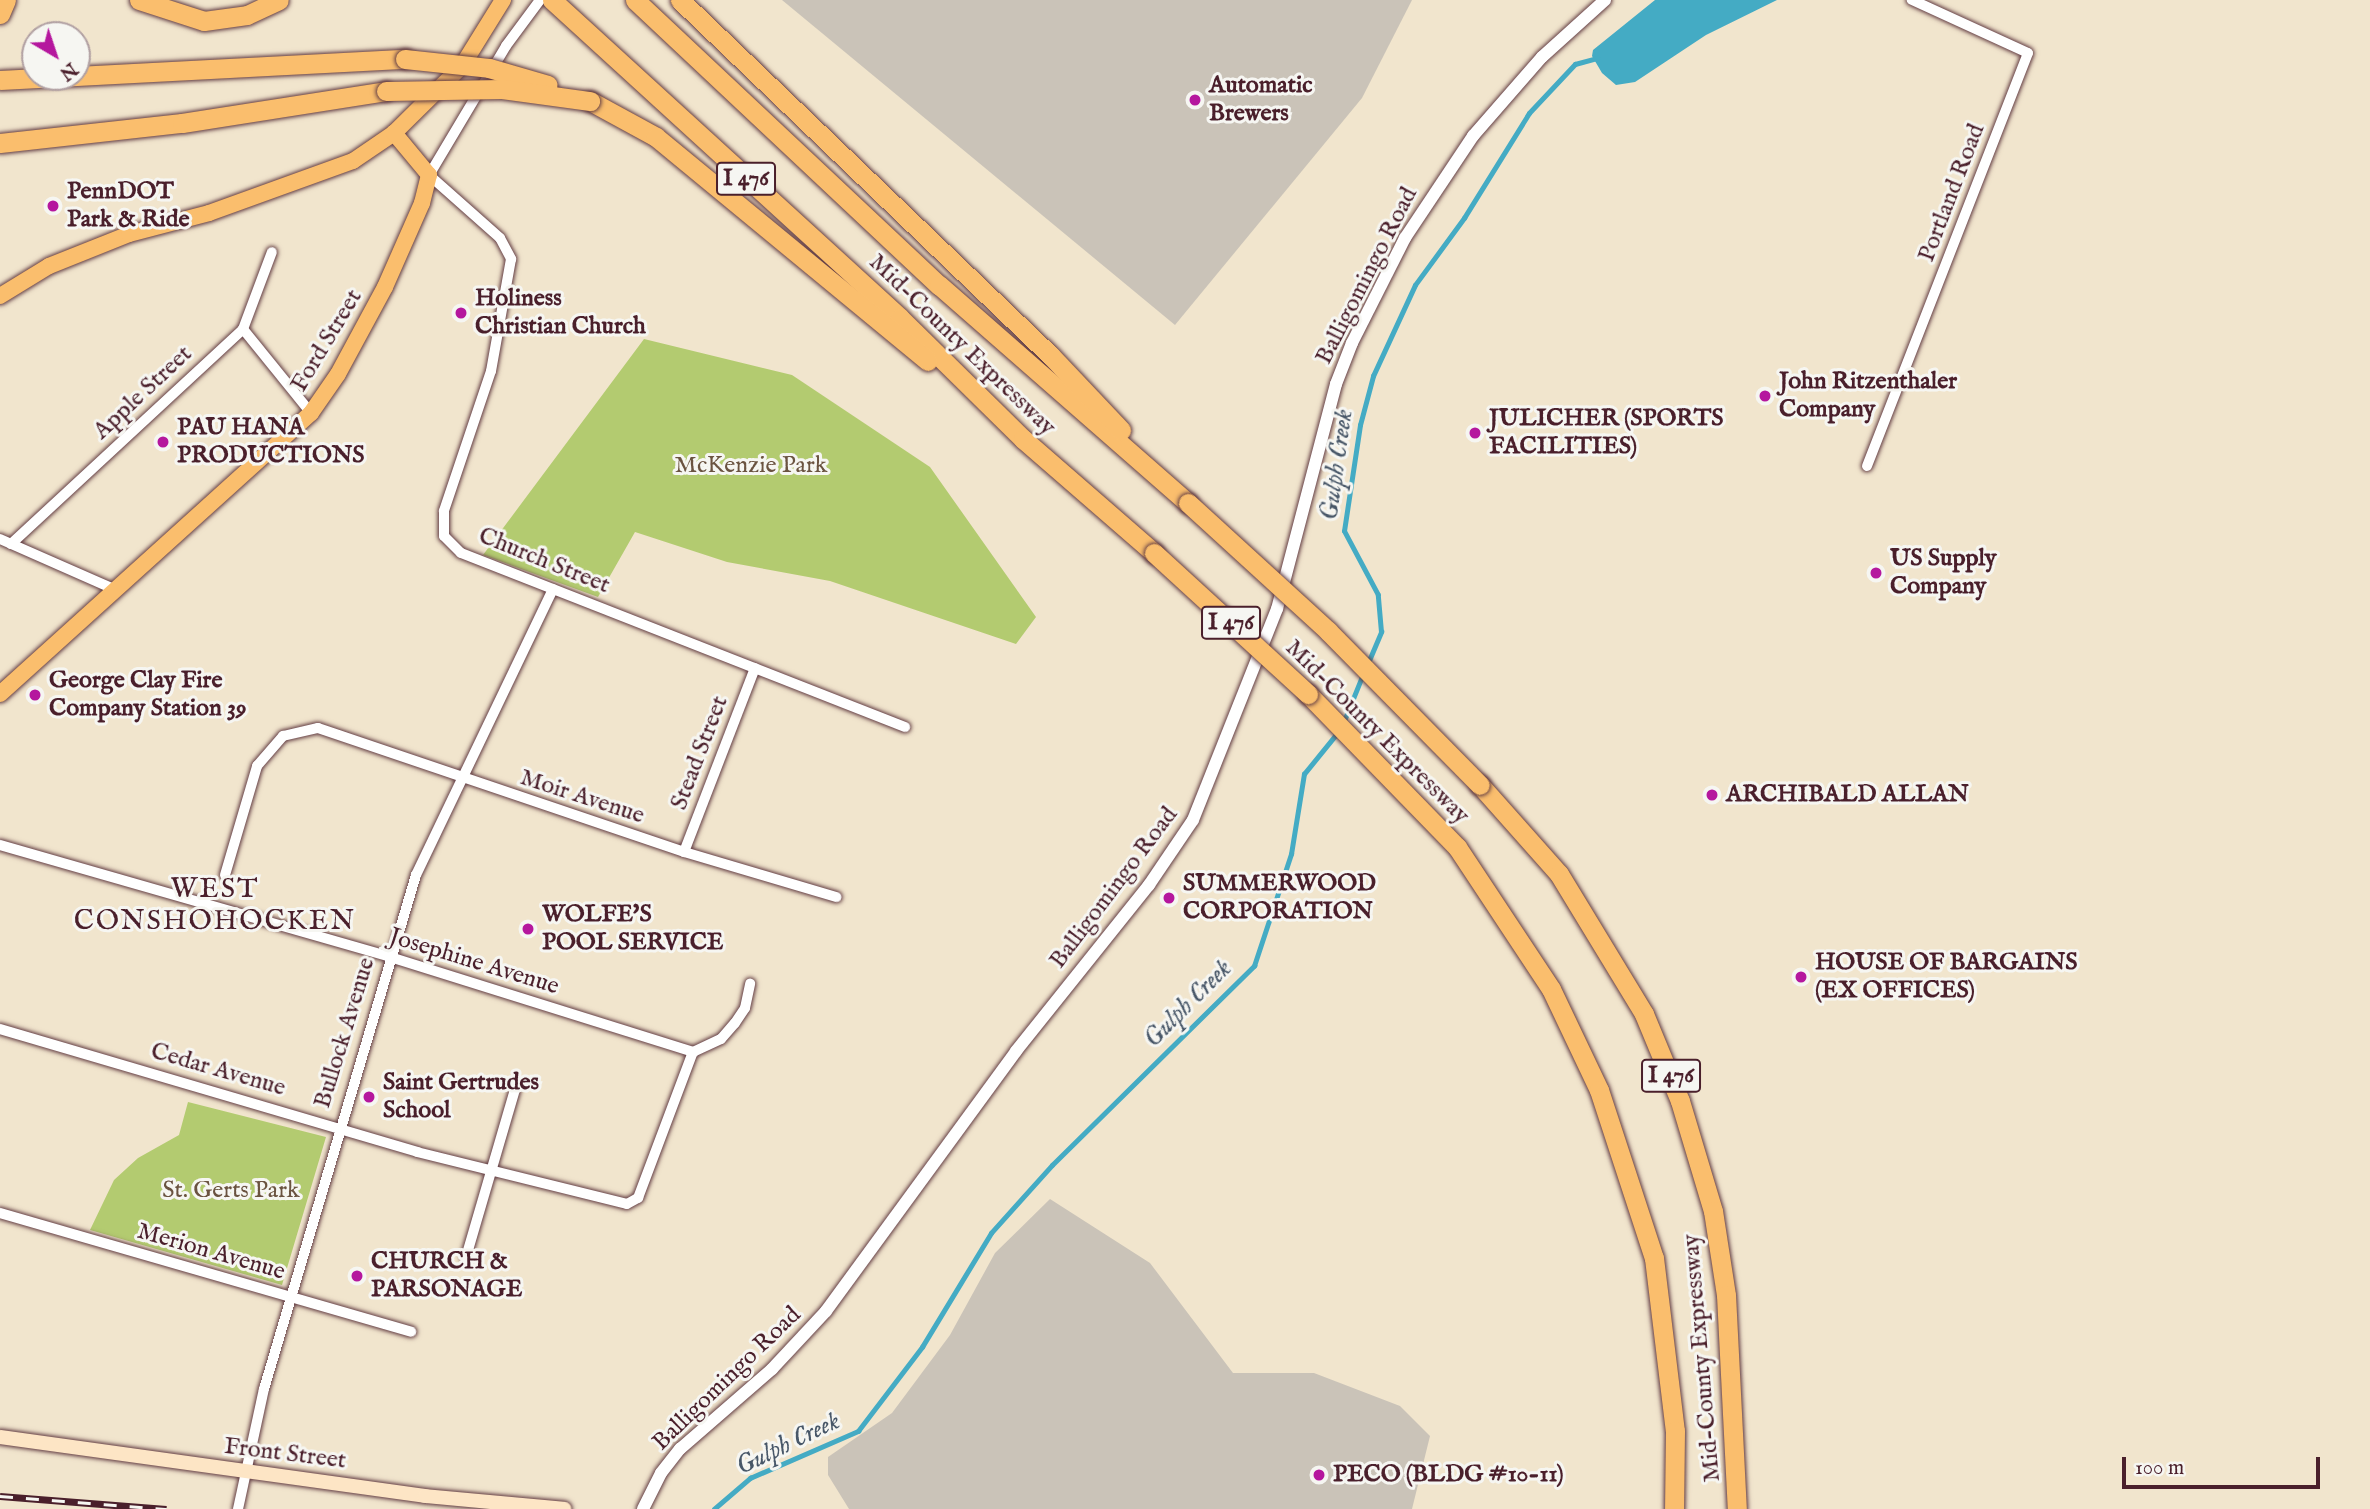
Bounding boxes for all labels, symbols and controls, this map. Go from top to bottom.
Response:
north arrow [21,21,91,91]
text: N [54,56,82,85]
place label: Automatic Brewers [1209,72,1313,128]
marker: Automatic Brewers [1187,92,1203,108]
street label: Portland Road [1913,120,1991,266]
road number: I 476 [714,160,778,198]
place label: PennDOT Park & Ride [67,178,189,234]
street label: Balligomingo Road [1310,183,1424,369]
marker: PennDOT Park & Ride [45,198,61,214]
street label: Mid-County Expressway [862,248,1062,442]
street label: Ford Street [285,285,369,397]
place label: Holiness Christian Church [475,285,646,341]
marker: Holiness Christian Church [453,305,469,321]
street label: Apple Street [88,340,198,446]
place label: John Ritzenthaler Company [1779,368,1957,424]
marker: John Ritzenthaler Company [1757,388,1773,404]
place label: JULICHER (SPORTS FACILITIES) [1489,405,1724,461]
water label: Gulph Creek [1314,408,1360,522]
place label: PAU HANA PRODUCTIONS [177,414,364,470]
marker: JULICHER (SPORTS FACILITIES) [1467,425,1483,441]
marker: PAU HANA PRODUCTIONS [155,434,171,450]
park label: McKenzie Park [675,452,827,480]
street label: Church Street [474,522,614,600]
place label: US Supply Company [1890,545,1996,601]
marker: US Supply Company [1868,565,1884,581]
road number: I 476 [1200,604,1262,642]
street label: Mid-County Expressway [1279,634,1475,830]
place label: George Clay Fire Company Station 39 [49,667,246,723]
marker: George Clay Fire Company Station 39 [27,687,43,703]
street label: Stead Street [665,692,735,814]
street label: Moir Avenue [516,763,648,831]
place label: ARCHIBALD ALLAN [1726,781,1969,809]
marker: ARCHIBALD ALLAN [1704,787,1720,803]
street label: Balligomingo Road [1044,802,1184,974]
place label: SUMMERWOOD CORPORATION [1183,870,1376,926]
district label: WEST CONSHOHOCKEN [75,873,355,939]
marker: SUMMERWOOD CORPORATION [1161,890,1177,906]
place label: WOLFE'S POOL SERVICE [542,901,723,957]
marker: WOLFE'S POOL SERVICE [520,921,536,937]
street label: Josephine Avenue [386,922,562,1002]
place label: HOUSE OF BARGAINS (EX OFFICES) [1815,949,2078,1005]
street label: Bullock Avenue [308,954,382,1112]
water label: Gulph Creek [1138,954,1238,1054]
marker: HOUSE OF BARGAINS (EX OFFICES) [1793,969,1809,985]
street label: Cedar Avenue [147,1037,289,1103]
road number: I 476 [1640,1056,1702,1096]
place label: Saint Gertrudes School [383,1069,539,1125]
marker: Saint Gertrudes School [361,1089,377,1105]
park label: St. Gerts Park [162,1177,300,1205]
street label: Merion Avenue [134,1217,288,1287]
street label: Mid-County Expressway [1677,1233,1727,1483]
place label: CHURCH & PARSONAGE [371,1248,522,1304]
marker: CHURCH & PARSONAGE [349,1268,365,1284]
street label: Balligomingo Road [647,1301,807,1457]
water label: Gulph Creek [731,1406,845,1482]
street label: Front Street [223,1432,347,1476]
scale bar [2125,1442,2323,1486]
text: 100 m [2135,1455,2184,1482]
place label: PECO (BLDG #10-11) [1333,1461,1563,1489]
marker: PECO (BLDG #10-11) [1311,1467,1327,1483]

